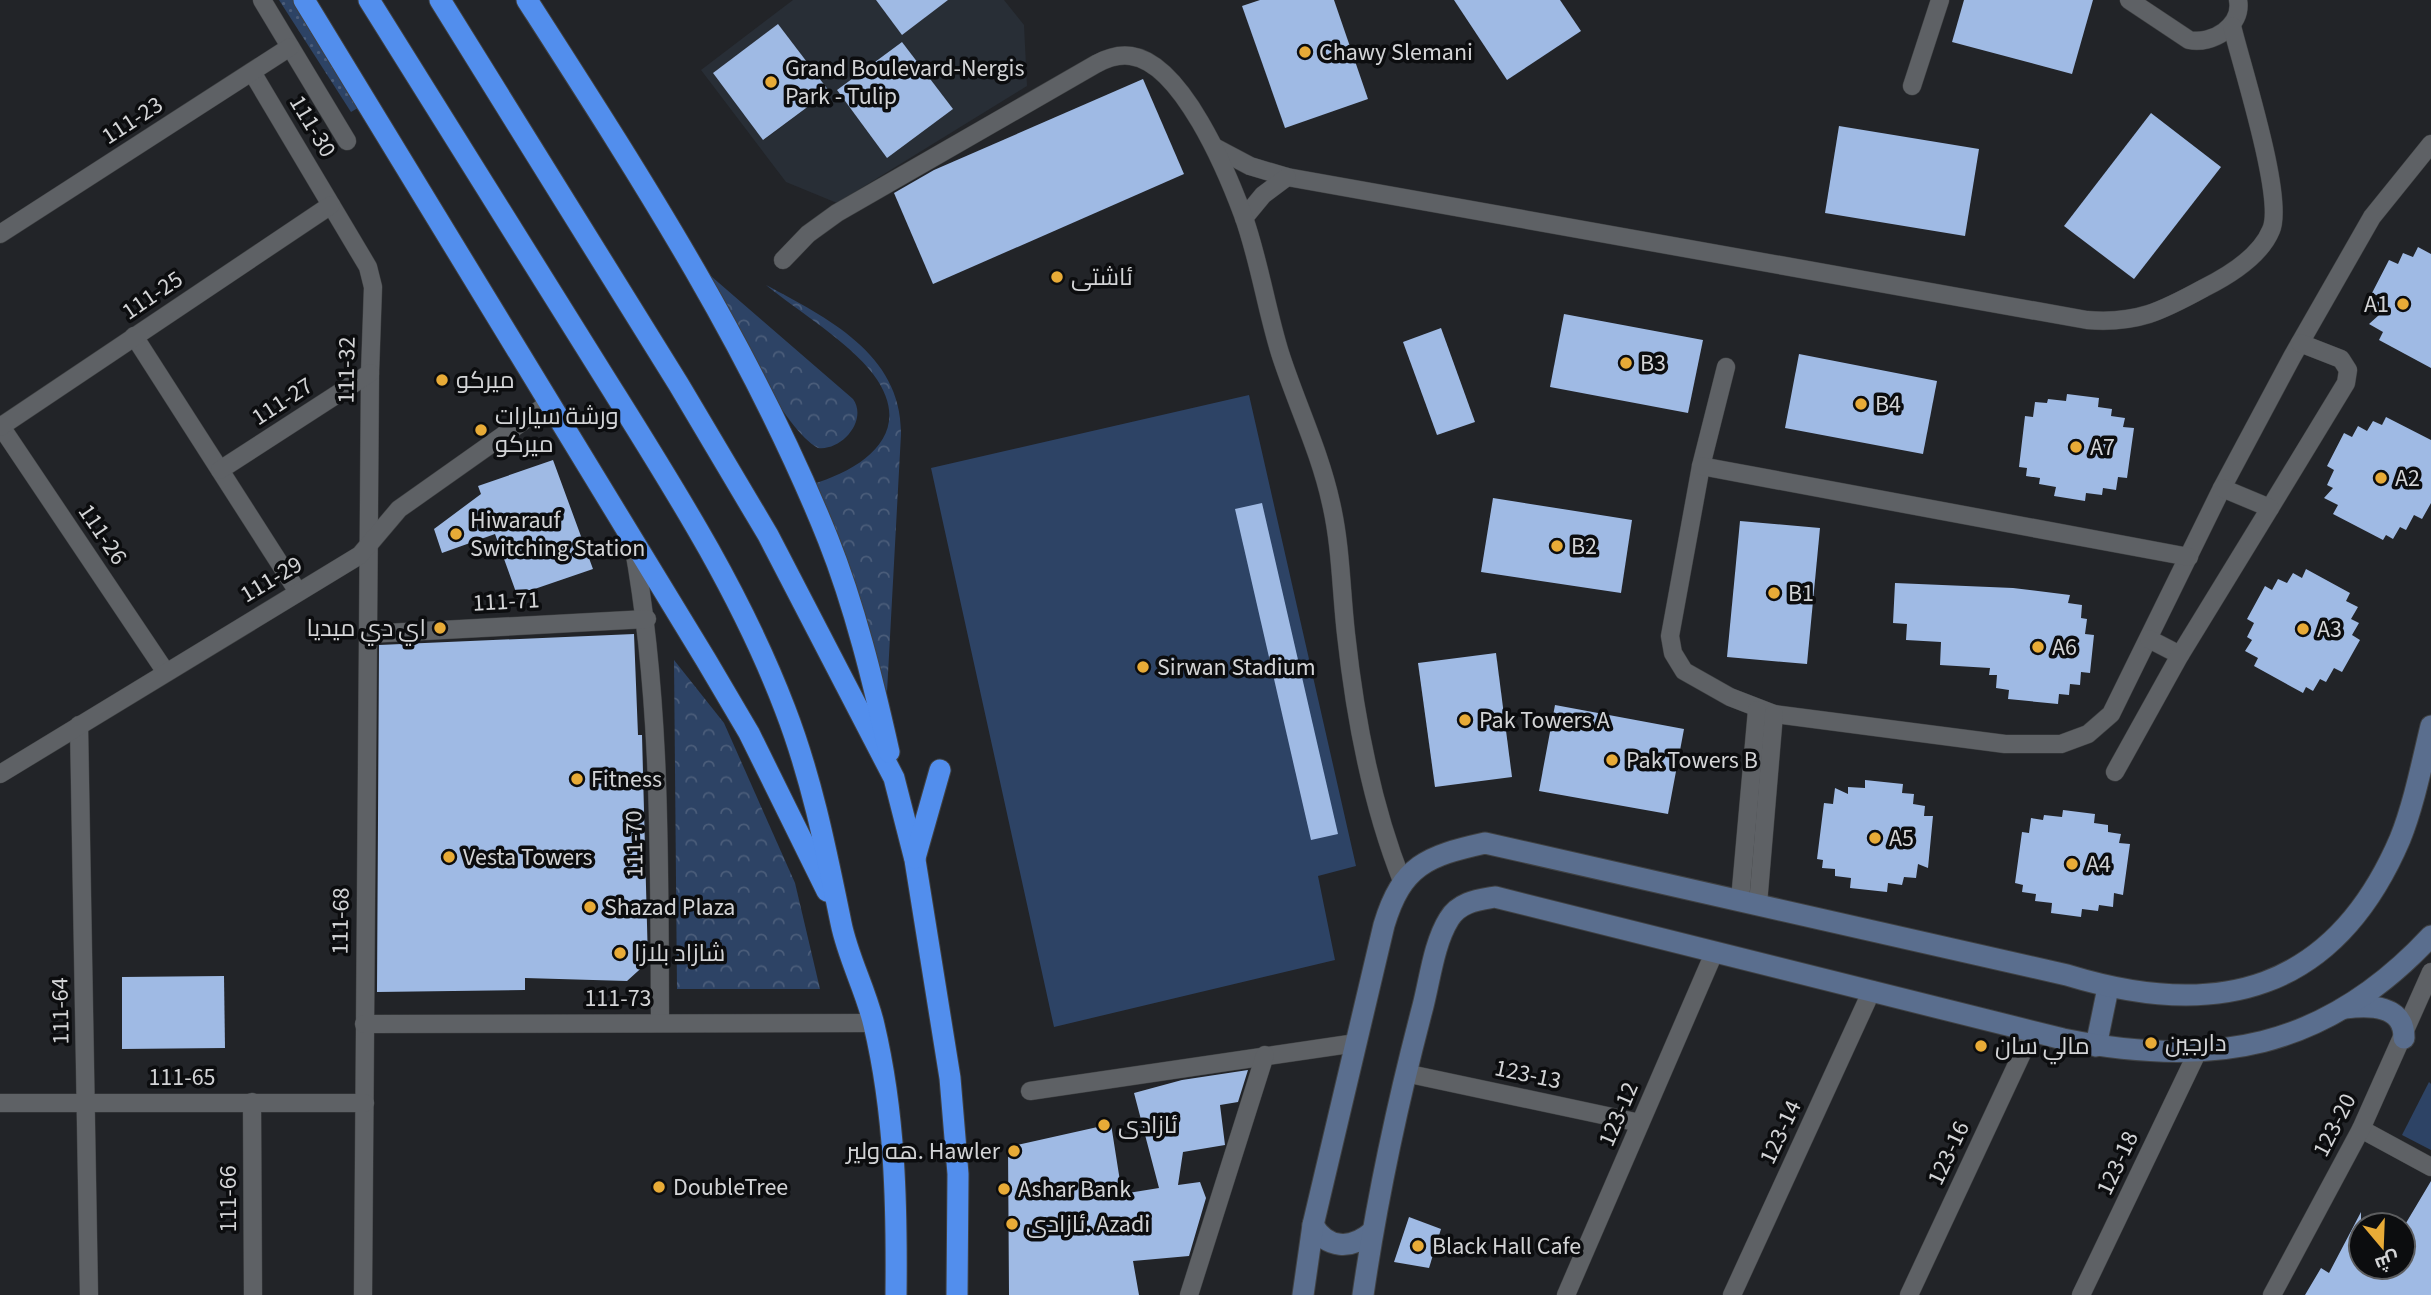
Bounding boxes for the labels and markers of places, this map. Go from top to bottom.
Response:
place label: Chawy Slemani [1319,35,1473,70]
marker: Chawy Slemani [1297,44,1313,60]
place label: Grand Boulevard-Nergis Park - Tulip [785,51,1025,114]
marker: Grand Boulevard-Nergis Park - Tulip [763,74,779,90]
place label: ئاشتی [1071,260,1133,295]
marker: ئاشتی [1049,269,1065,285]
place label: A1 [2364,287,2389,322]
marker: A1 [2395,296,2411,312]
place label: B3 [1640,346,1666,381]
marker: B3 [1618,355,1634,371]
place label: میرکو [456,363,515,398]
marker: میرکو [434,372,450,388]
place label: B4 [1875,387,1901,422]
marker: B4 [1853,396,1869,412]
place label: ورشة سیارات میرکو [495,399,619,462]
marker: ورشة سیارات میرکو [473,422,489,438]
place label: A7 [2090,430,2115,465]
marker: A7 [2068,439,2084,455]
place label: A2 [2395,461,2420,496]
marker: A2 [2373,470,2389,486]
place label: Hiwarauf Switching Station [470,503,645,566]
marker: Hiwarauf Switching Station [448,526,464,542]
place label: B2 [1571,529,1597,564]
marker: B2 [1549,538,1565,554]
place label: B1 [1788,576,1814,611]
marker: B1 [1766,585,1782,601]
place label: اي دي ميديا [307,611,426,646]
place label: A3 [2317,612,2342,647]
marker: اي دي ميديا [432,620,448,636]
marker: A3 [2295,621,2311,637]
place label: A6 [2052,630,2077,665]
marker: A6 [2030,639,2046,655]
place label: Sirwan Stadium [1157,650,1316,685]
marker: Sirwan Stadium [1135,659,1151,675]
place label: Pak Towers A [1479,703,1610,738]
marker: Pak Towers A [1457,712,1473,728]
place label: Pak Towers B [1626,743,1758,778]
marker: Pak Towers B [1604,752,1620,768]
place label: Fitness [591,762,662,797]
marker: Fitness [569,771,585,787]
place label: A5 [1889,821,1914,856]
marker: A5 [1867,830,1883,846]
place label: Vesta Towers [463,840,593,875]
place label: A4 [2086,847,2111,882]
marker: Vesta Towers [441,849,457,865]
marker: A4 [2064,856,2080,872]
place label: Shazad Plaza [604,890,735,925]
marker: Shazad Plaza [582,899,598,915]
place label: شازاد بلازا [634,936,725,971]
marker: شازاد بلازا [612,945,628,961]
place label: دارجين [2165,1026,2227,1061]
place label: مالي سان [1995,1029,2090,1065]
marker: دارجين [2143,1035,2159,1051]
marker: مالي سان [1973,1038,1989,1054]
place label: ئازادی [1118,1108,1177,1143]
marker: ئازادی [1096,1117,1112,1133]
place label: هه ولير. Hawler [844,1134,1001,1169]
marker: هه ولير. Hawler [1006,1143,1022,1159]
place label: DoubleTree [673,1170,788,1205]
place label: Ashar Bank [1018,1172,1131,1207]
marker: DoubleTree [651,1179,667,1195]
marker: Ashar Bank [996,1181,1012,1197]
place label: ئازادى. Azadi [1026,1207,1150,1242]
marker: ئازادى. Azadi [1004,1216,1020,1232]
place label: Black Hall Cafe [1432,1229,1581,1264]
marker: Black Hall Cafe [1410,1238,1426,1254]

